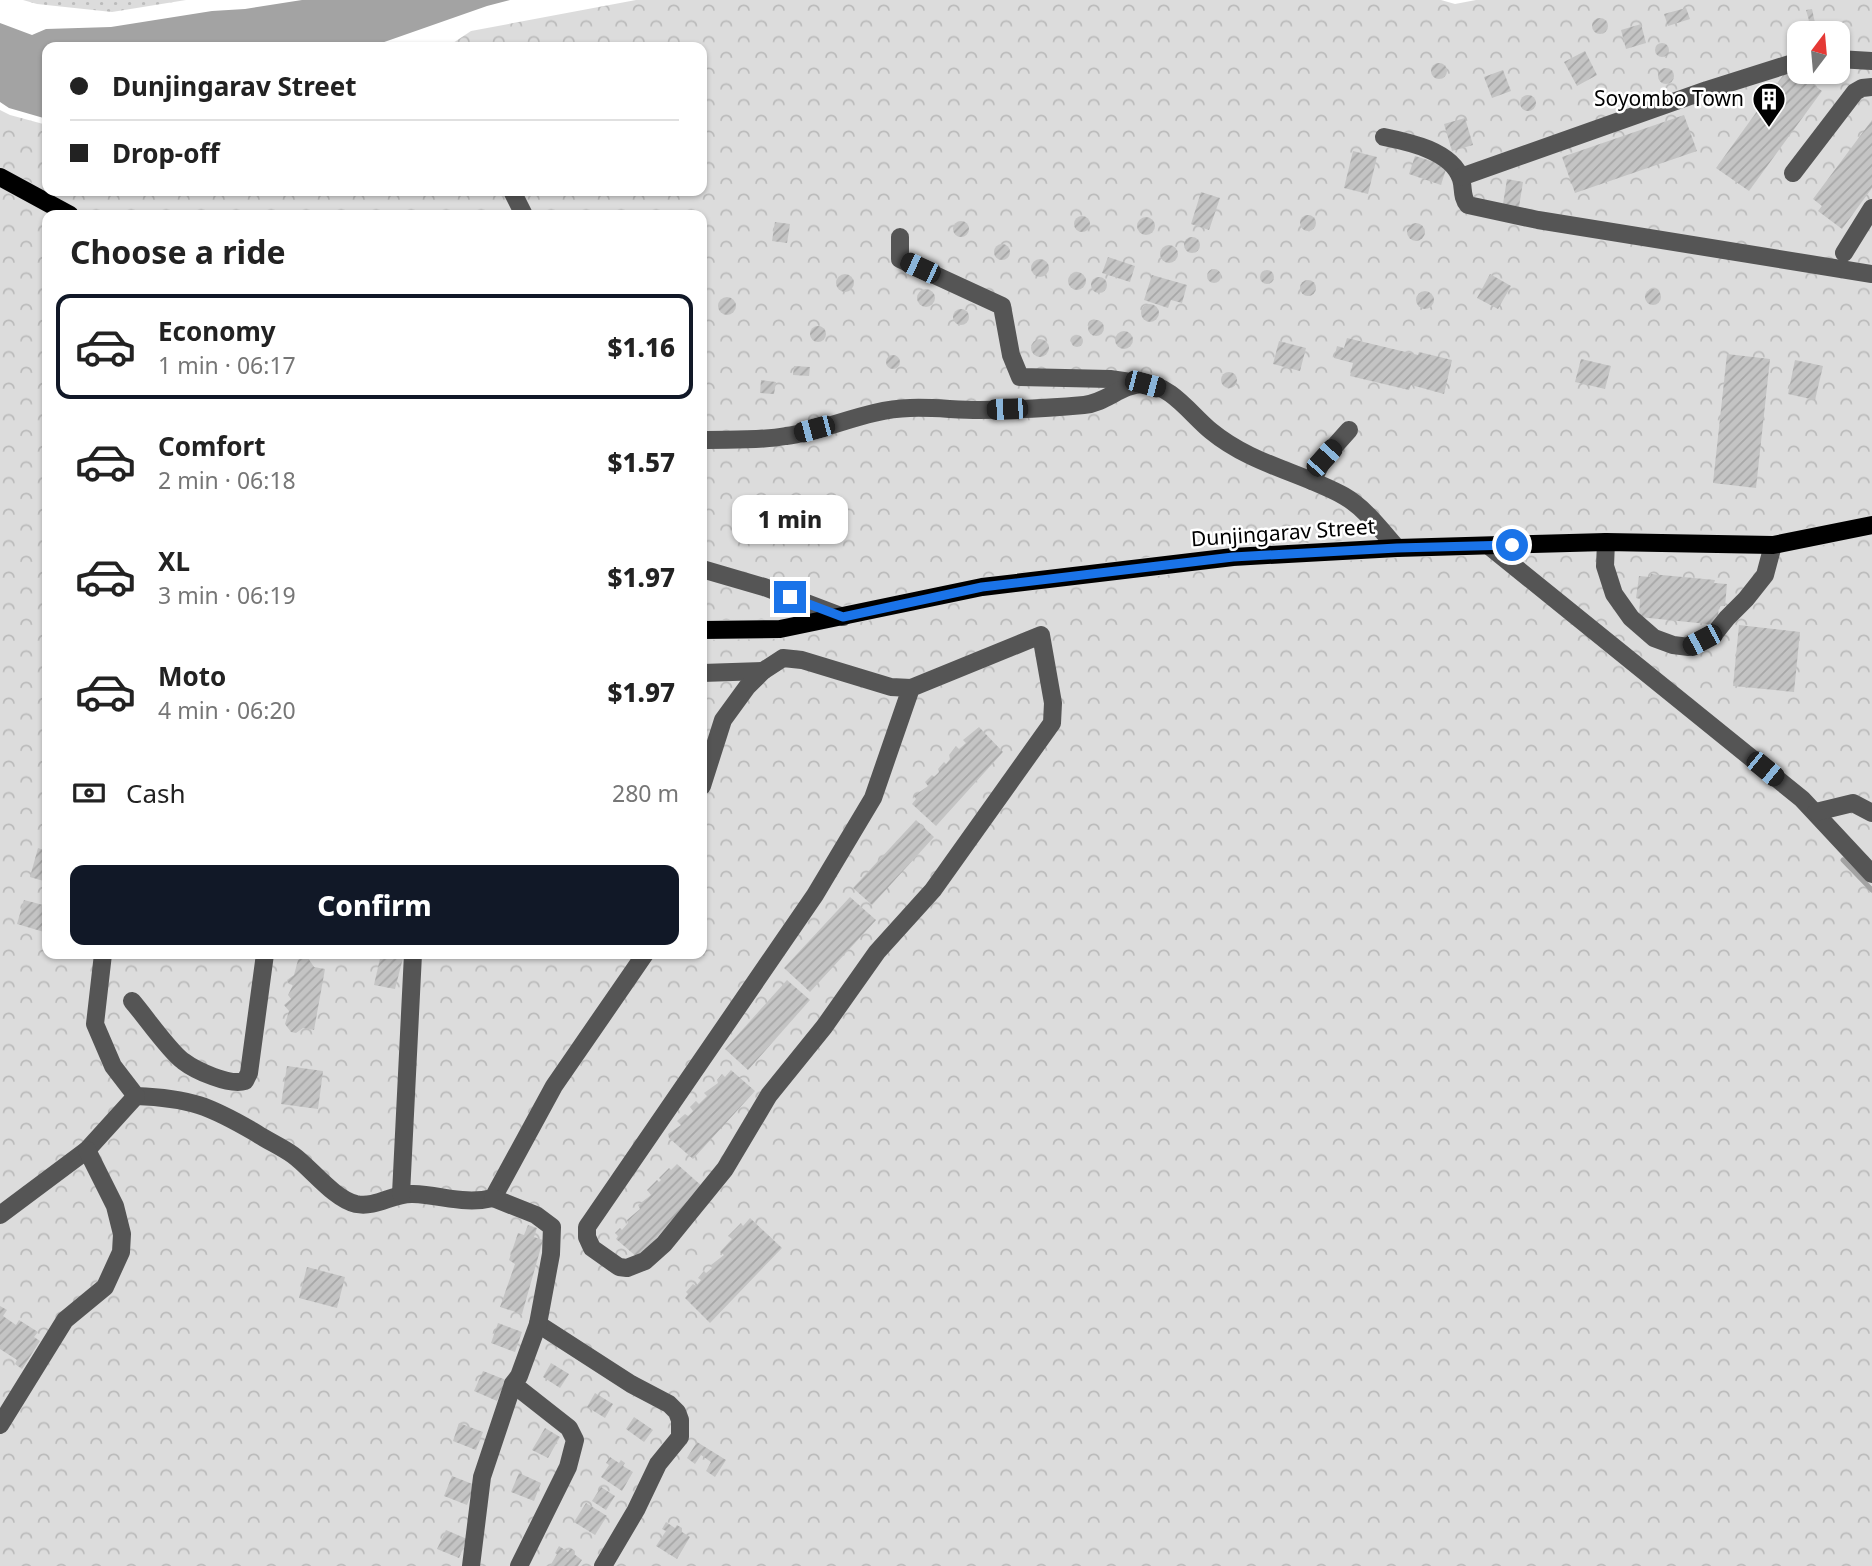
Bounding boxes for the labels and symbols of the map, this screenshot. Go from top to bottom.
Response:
north arrow [1787,21,1850,84]
building icon: Soyombo Town [1750,80,1788,129]
place label: Soyombo Town [1594,84,1744,112]
car [897,250,944,286]
car [1122,368,1169,400]
car [986,398,1029,420]
car [791,413,838,445]
car [1303,435,1346,481]
callout: 1 min [732,496,848,544]
street label: Dunjingarav Street [1190,512,1376,552]
route start [1496,529,1528,561]
route end [774,581,806,613]
car [1679,621,1726,659]
car [1743,748,1788,790]

